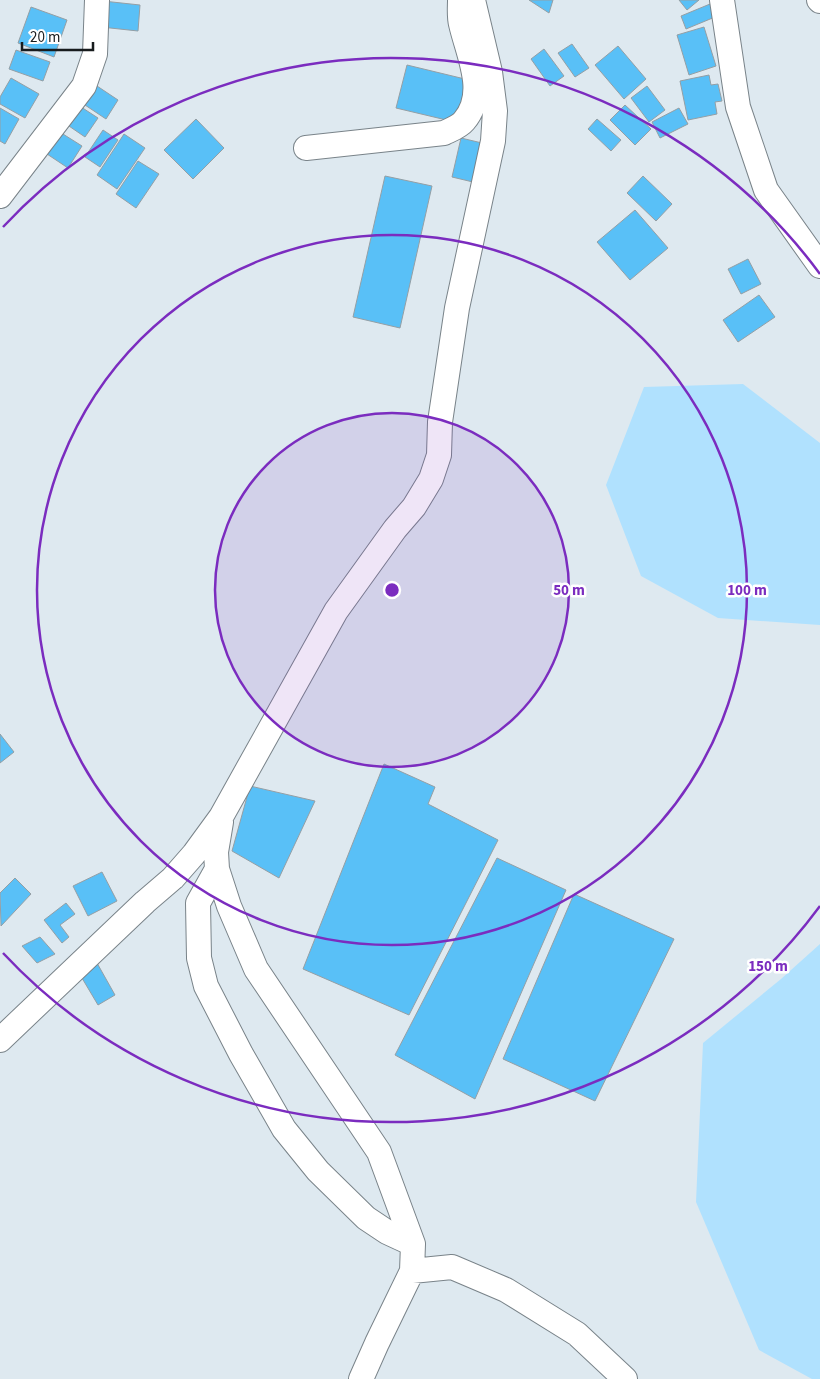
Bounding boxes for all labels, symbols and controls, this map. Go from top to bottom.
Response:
scale bar [22,20,94,52]
text: 20 m [30,27,60,48]
text: 50 m [553,580,585,601]
text: 100 m [727,580,767,601]
centre of rings [383,581,401,599]
text: 150 m [748,956,788,977]

